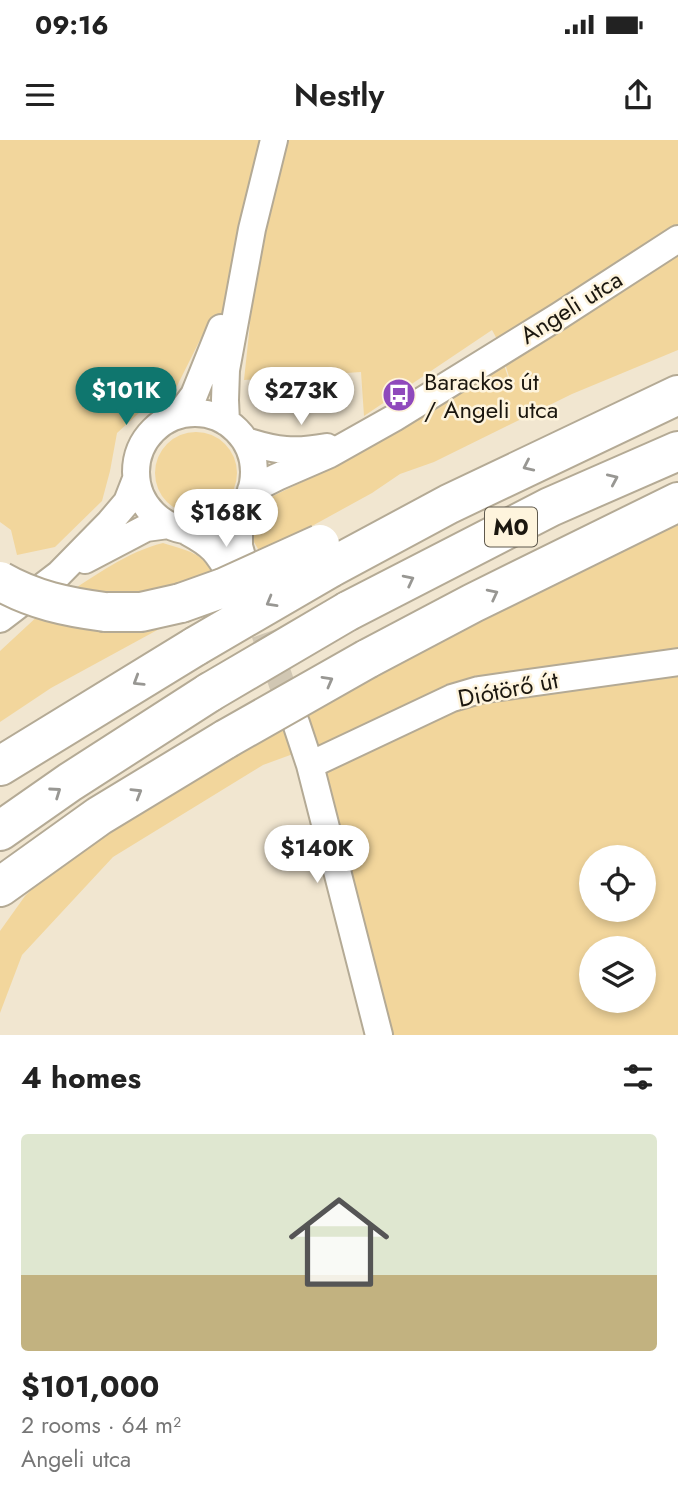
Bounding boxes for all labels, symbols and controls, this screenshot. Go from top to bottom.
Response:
text: 09:16 [35,6,109,44]
text: Nestly [294,72,384,118]
icon: menu [21,76,59,114]
icon: share [619,76,657,114]
street label: Angeli utca [513,262,629,352]
place label: Barackos út / Angeli utca [424,364,558,427]
pin: $101K [77,368,175,427]
pin: $273K [252,368,350,427]
text: $101K [91,373,161,407]
text: $273K [264,373,338,407]
bus stop icon: Barackos út / Angeli utca [380,376,418,414]
one-way arrow [523,458,535,472]
one-way arrow [606,474,618,488]
pin: $168K [177,490,275,549]
text: $168K [190,495,262,529]
road number: M0 [485,508,537,546]
one-way arrow [402,574,414,588]
one-way arrow [486,588,498,602]
one-way arrow [266,594,279,607]
street label: Diótörő út [455,662,561,716]
one-way arrow [132,673,145,686]
one-way arrow [321,676,334,689]
one-way arrow [48,788,61,800]
one-way arrow [129,788,142,801]
pin: $140K [268,826,366,885]
text: $140K [280,831,354,865]
map controls [579,845,656,1013]
button: locate [579,845,656,922]
button: layers [579,936,656,1013]
text: 4 homes [21,1056,141,1099]
icon: filters [619,1058,657,1096]
icon: home [276,1179,402,1305]
text: $101,000 [21,1365,159,1408]
text: 2 rooms · 64 m² [21,1408,181,1442]
text: Angeli utca [21,1442,131,1476]

